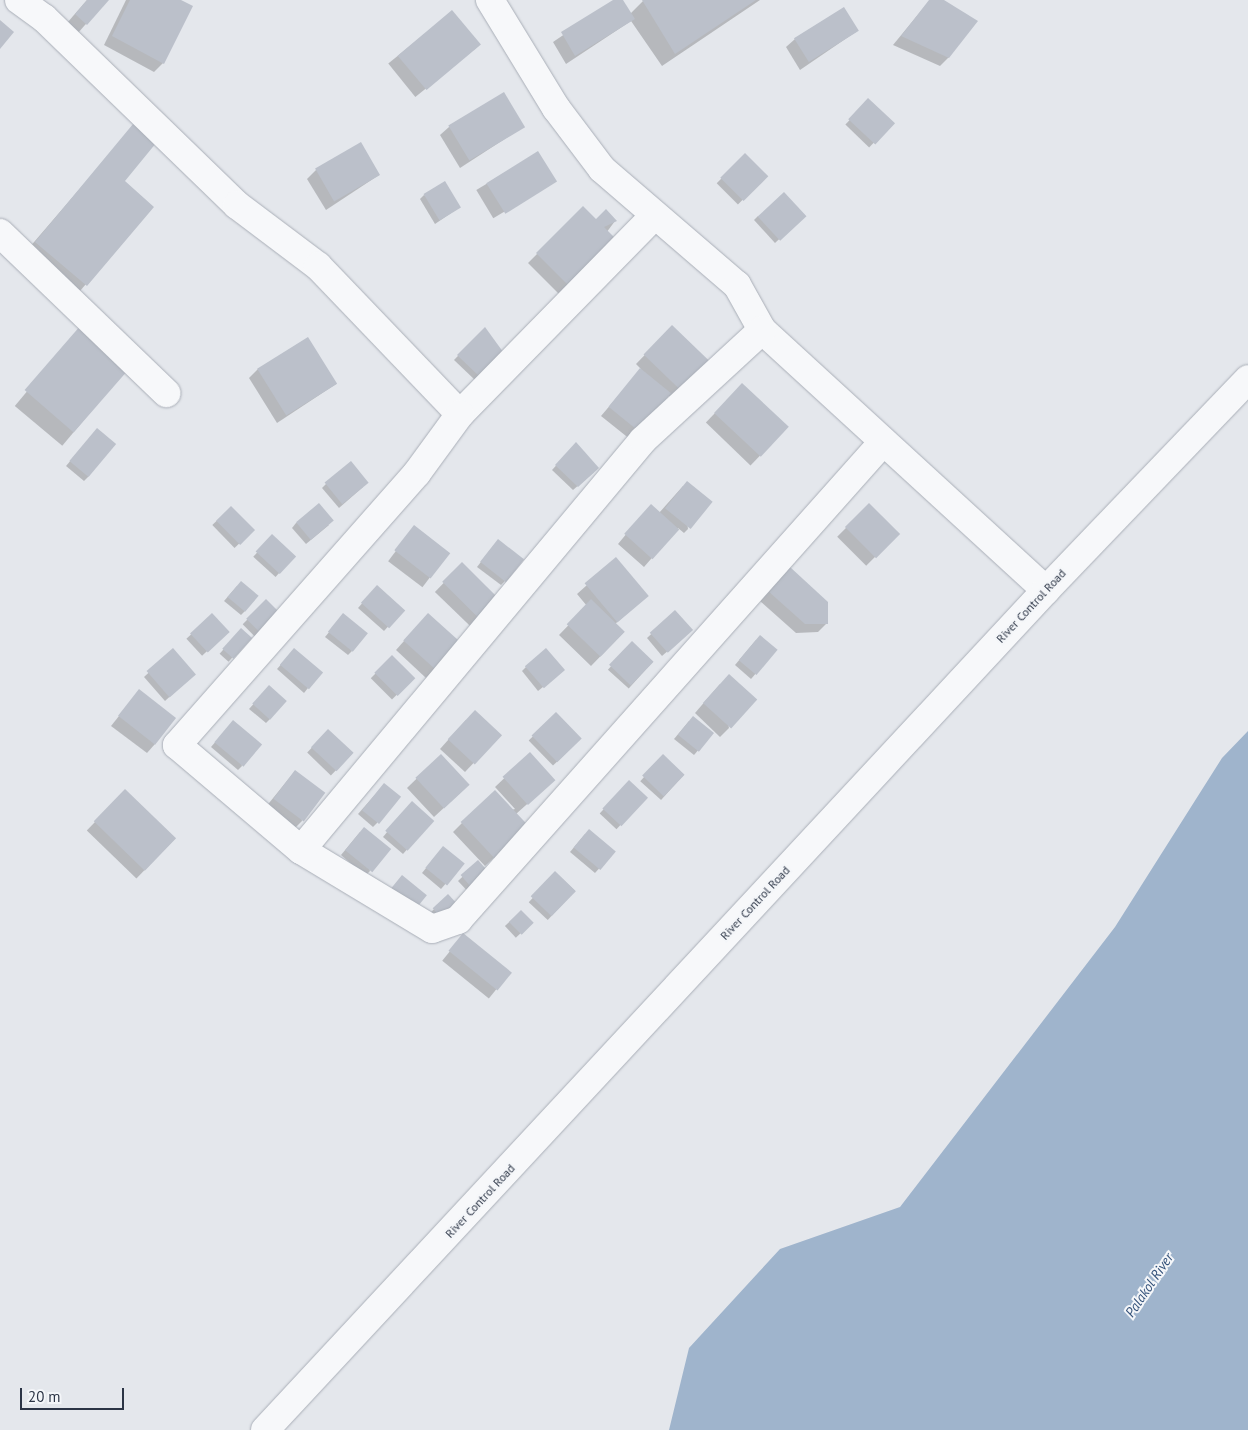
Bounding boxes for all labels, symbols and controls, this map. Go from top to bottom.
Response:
street label: River Control Road [993,566,1069,646]
street label: River Control Road [717,863,793,943]
street label: River Control Road [442,1161,518,1241]
water label: Palakol River [1121,1250,1177,1320]
scale bar [22,1378,126,1410]
text: 20 m [28,1387,61,1406]

